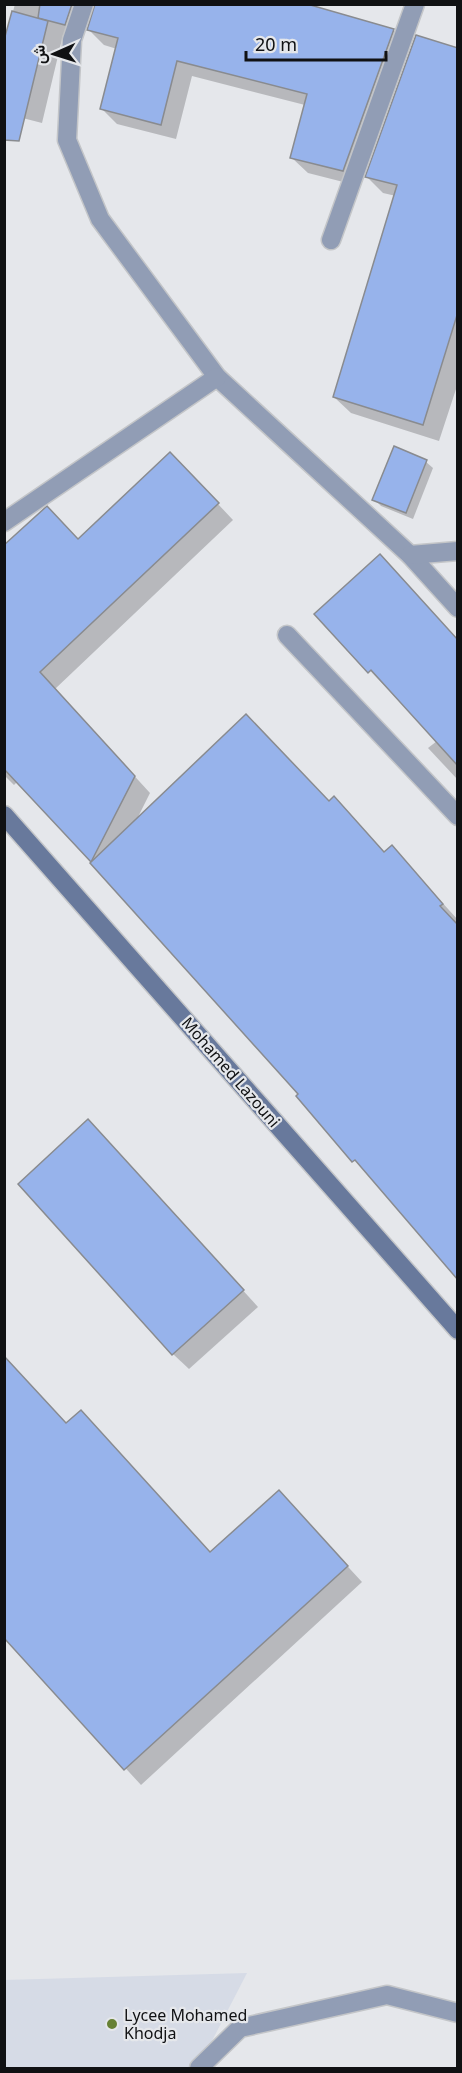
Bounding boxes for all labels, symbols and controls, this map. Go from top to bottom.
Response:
north arrow [24,24,84,84]
scale bar [246,24,386,62]
text: 20 m [255,32,297,56]
text: ش [28,45,51,65]
street label: Mohamed Lazouni [177,1012,285,1132]
place label: Lycee Mohamed Khodja [124,2004,247,2044]
marker: Lycee Mohamed Khodja [105,2017,119,2031]

